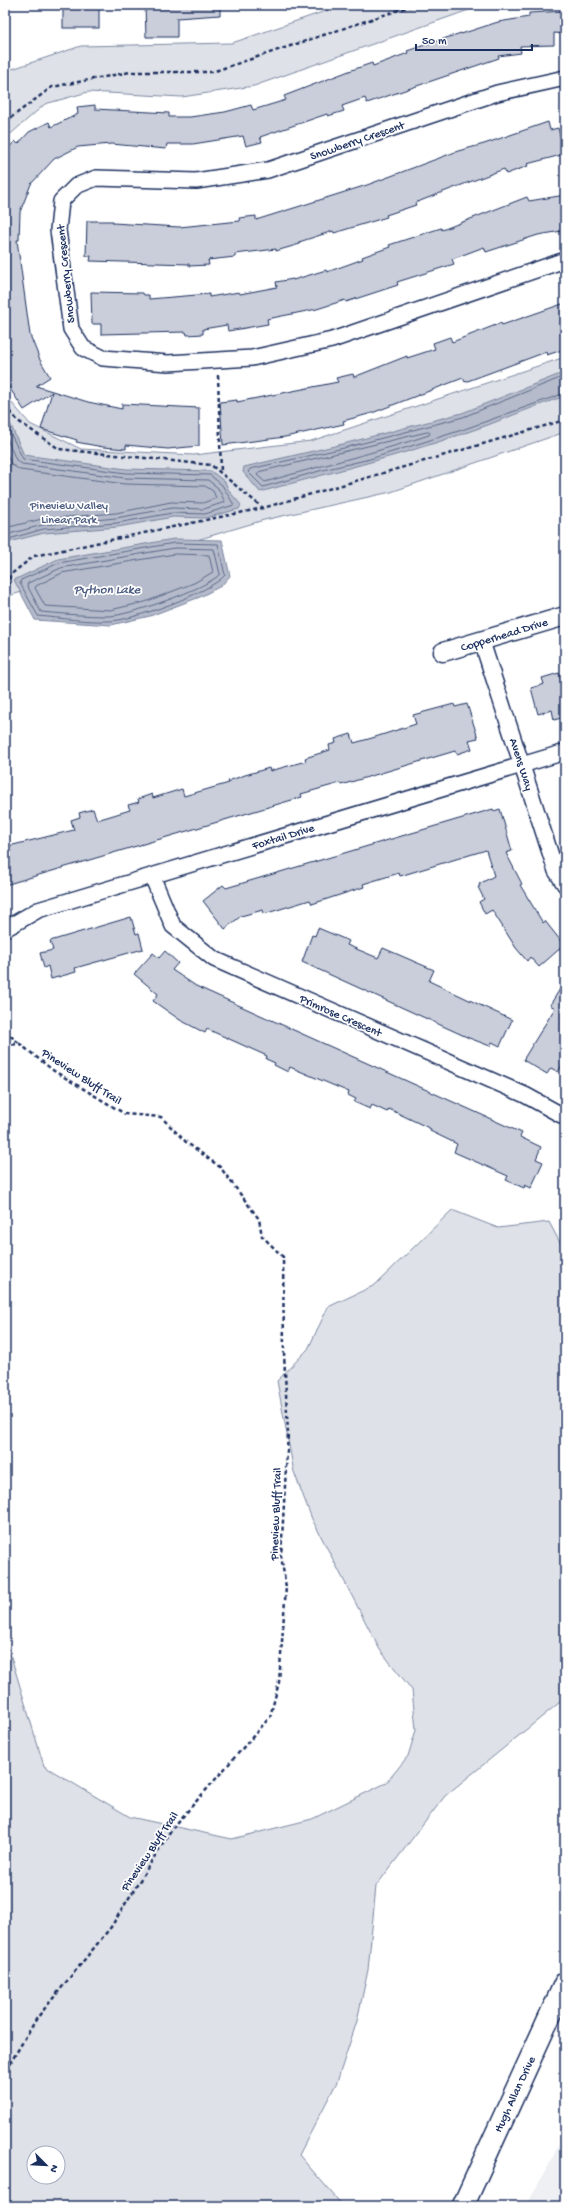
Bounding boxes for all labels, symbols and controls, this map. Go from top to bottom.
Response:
scale bar [416,26,532,52]
text: 50 m [422,35,447,49]
street label: Snowberry Crescent [309,119,408,165]
street label: Snowberry Crescent [55,223,79,324]
park label: Pineview Valley Linear Park [29,500,108,528]
water label: Python Lake [74,583,141,598]
street label: Copperhead Drive [459,616,551,656]
street label: Avens Way [505,737,535,793]
street label: Foxtail Drive [250,822,317,854]
street label: Primrose Crescent [296,992,384,1042]
street label: Pineview Bluff Trail [37,1046,124,1109]
street label: Pineview Bluff Trail [268,1467,286,1562]
street label: Pineview Bluff Trail [118,1809,183,1895]
street label: Hugh Allan Drive [492,2054,540,2135]
north arrow [26,2145,66,2185]
text: N [46,2163,60,2174]

